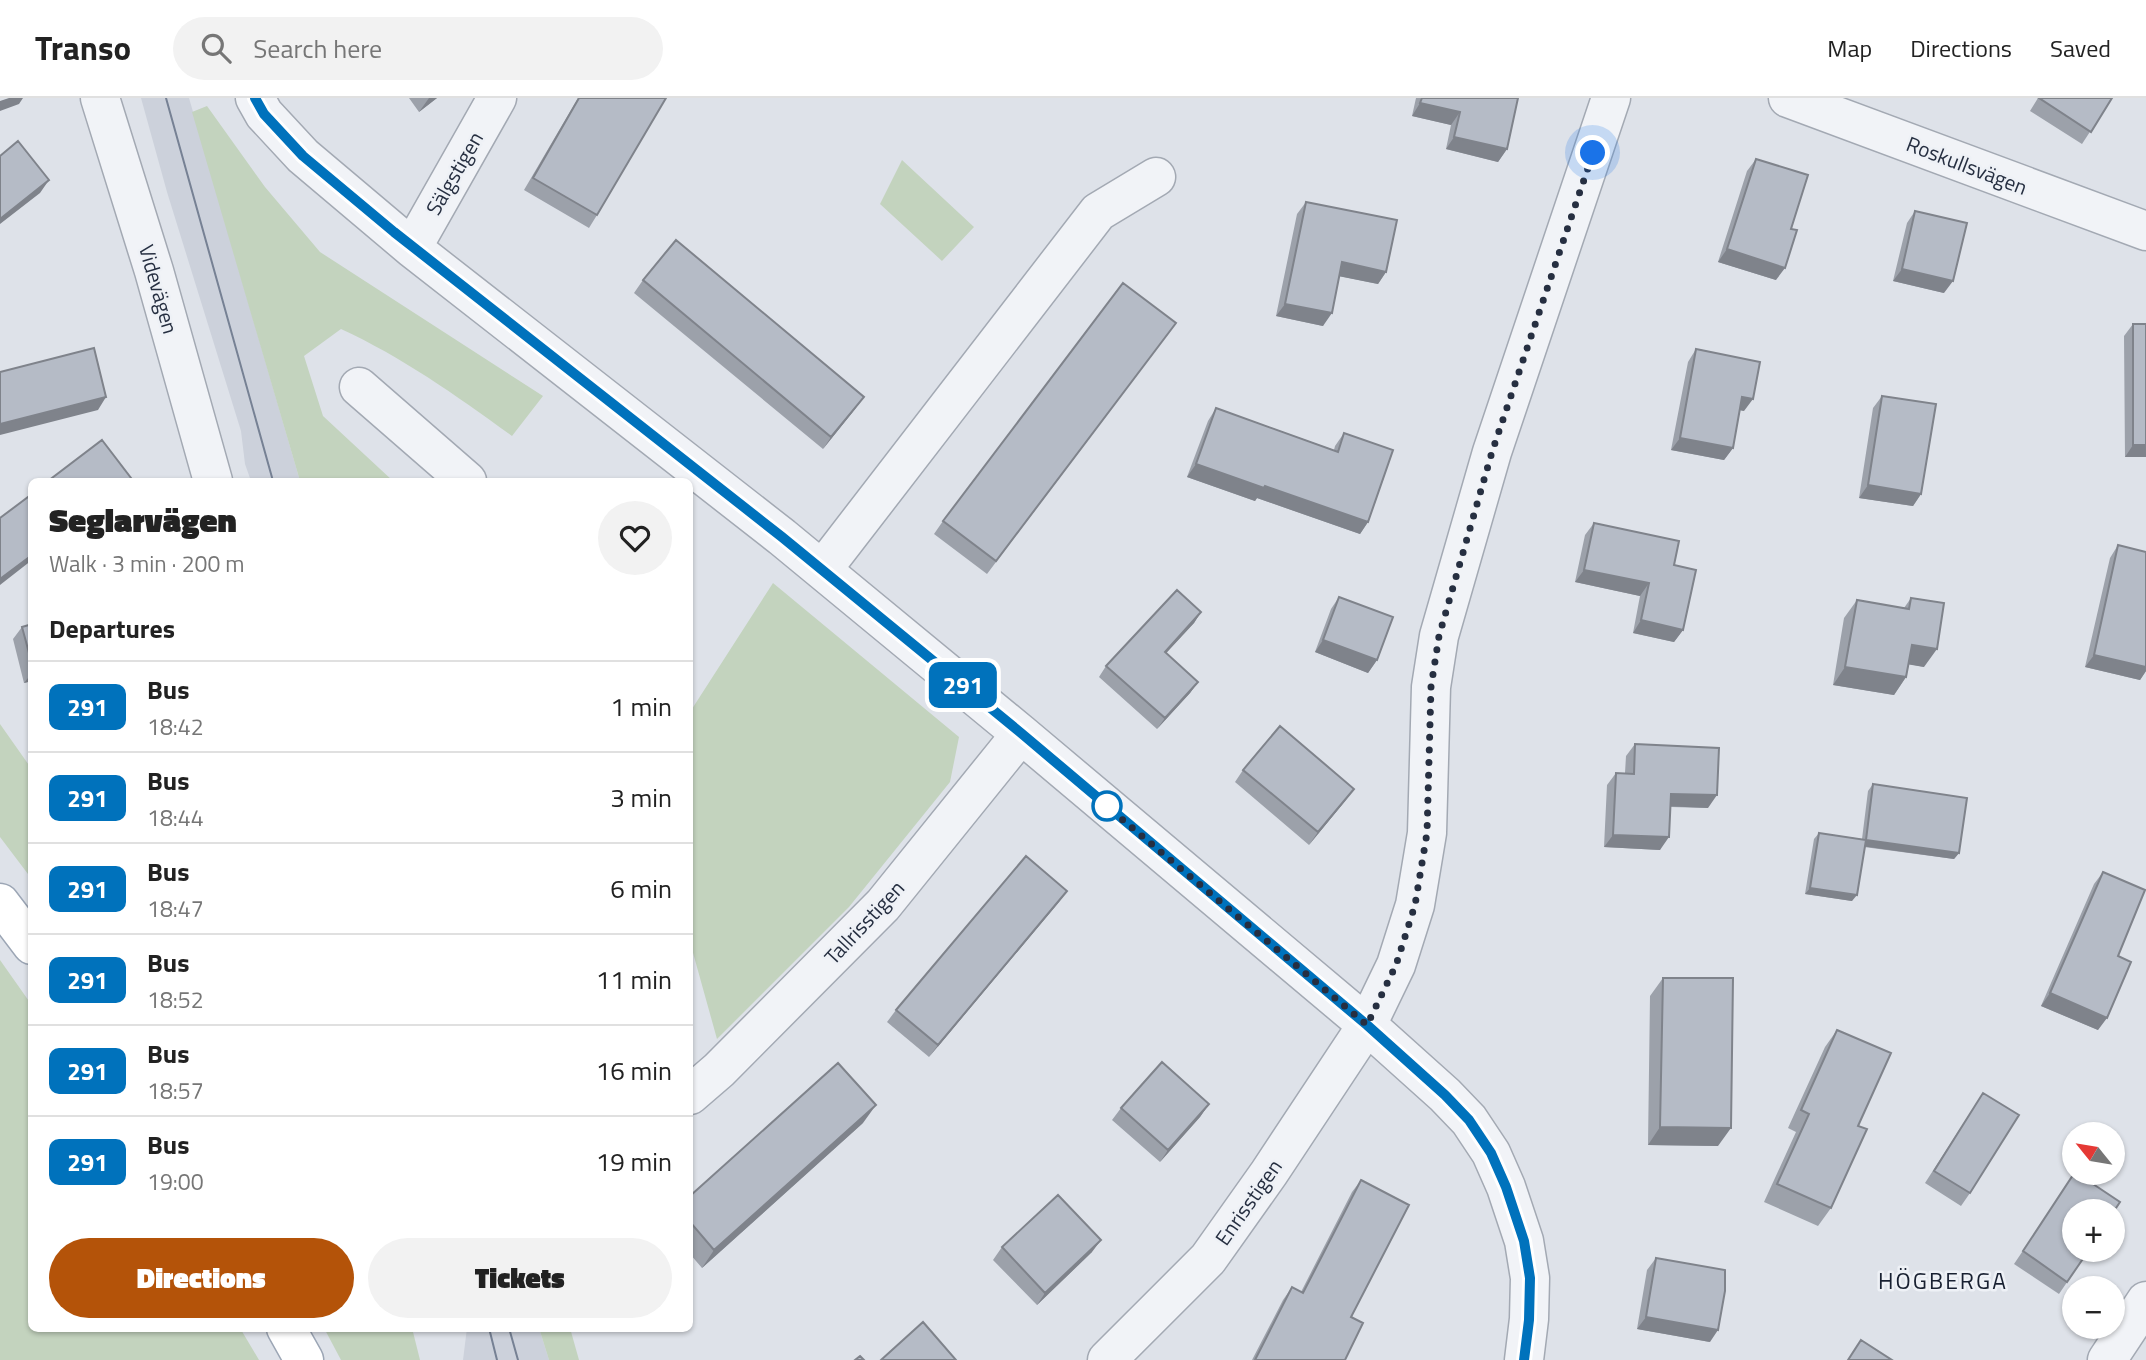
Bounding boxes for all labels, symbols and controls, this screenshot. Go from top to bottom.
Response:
search box [173,17,663,80]
text: Transo [35,23,131,73]
icon: search [197,29,235,67]
text: Search here [253,29,382,68]
text: Map [1827,30,1872,66]
text: Directions [1910,30,2012,66]
text: Saved [2050,30,2111,66]
street label: Sälgstigen [417,125,491,221]
street label: Roskullsvägen [1902,127,2032,203]
your location [1575,135,1610,170]
street label: Videvägen [131,241,187,337]
text: Seglarvägen [49,495,237,545]
button: heart [598,501,672,575]
text: Walk · 3 min · 200 m [49,546,245,581]
text: Departures [49,609,175,648]
line badge: 291 [923,662,1003,708]
text: 291 [943,667,983,703]
text: Bus [147,670,189,709]
text: 1 min [610,687,672,726]
text: 291 [67,689,108,725]
text: 18:42 [147,709,204,744]
text: Bus [147,761,189,800]
text: 3 min [610,778,672,817]
text: 291 [67,780,108,816]
unlabelled marker [1092,791,1122,821]
text: 18:44 [147,800,204,835]
text: Bus [147,852,189,891]
text: 6 min [610,869,672,908]
text: 291 [67,871,108,907]
street label: Tallrisstigen [816,873,912,971]
text: 18:47 [147,891,204,926]
text: Bus [147,943,189,982]
text: 11 min [596,960,672,999]
text: 291 [67,962,108,998]
text: 18:52 [147,982,204,1017]
text: Bus [147,1034,189,1073]
text: 16 min [596,1051,672,1090]
text: 291 [67,1053,108,1089]
text: 18:57 [147,1073,204,1108]
north arrow [2062,1122,2124,1185]
map controls [2062,1122,2125,1339]
text: Bus [147,1125,189,1164]
text: 19 min [596,1142,672,1181]
text: 291 [67,1144,108,1180]
street label: Enrisstigen [1207,1152,1289,1252]
text: 19:00 [147,1164,204,1199]
button: + [2062,1199,2125,1262]
button: Directions [49,1238,354,1318]
button: Tickets [368,1238,672,1318]
district label: HÖGBERGA [1878,1263,2008,1298]
button: − [2062,1276,2125,1339]

